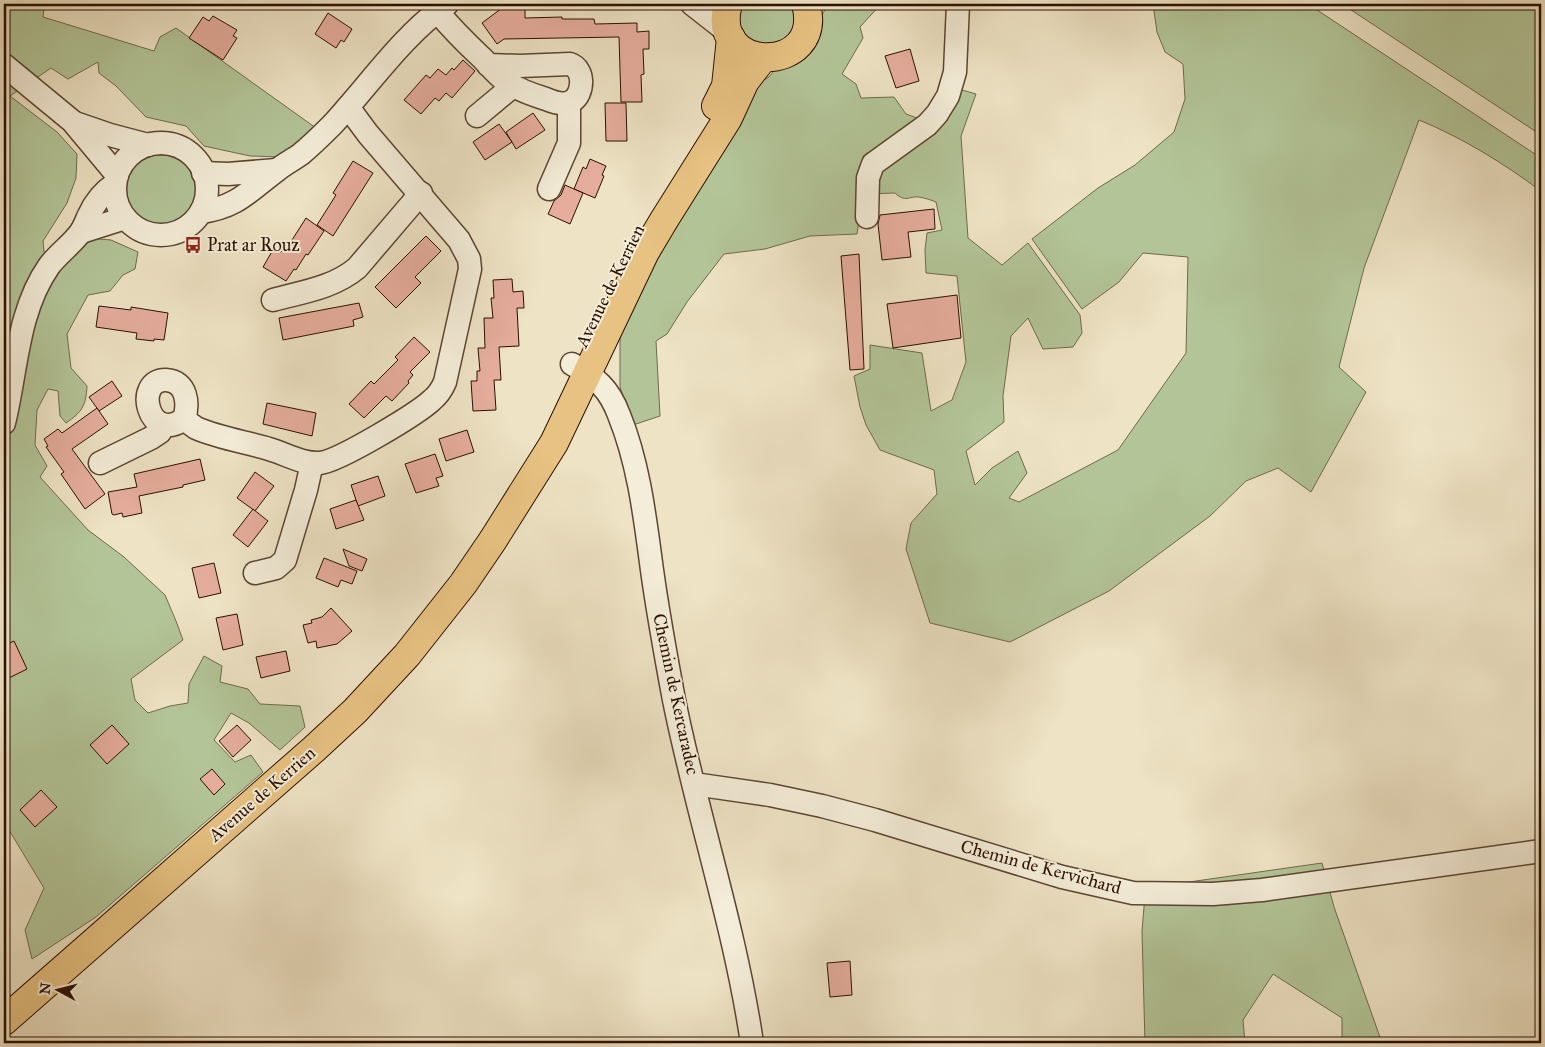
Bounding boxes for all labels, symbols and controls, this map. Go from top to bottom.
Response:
street label: Avenue de Kerrien [570,221,649,352]
place label: Prat ar Rouz [207,234,300,256]
bus stop icon: Prat ar Rouz [183,235,203,255]
street label: Chemin de Kercaradec [648,611,704,777]
street label: Avenue de Kerrien [203,742,320,847]
street label: Chemin de Kervichard [958,835,1124,899]
north arrow [32,964,82,1014]
text: N [36,981,55,995]

